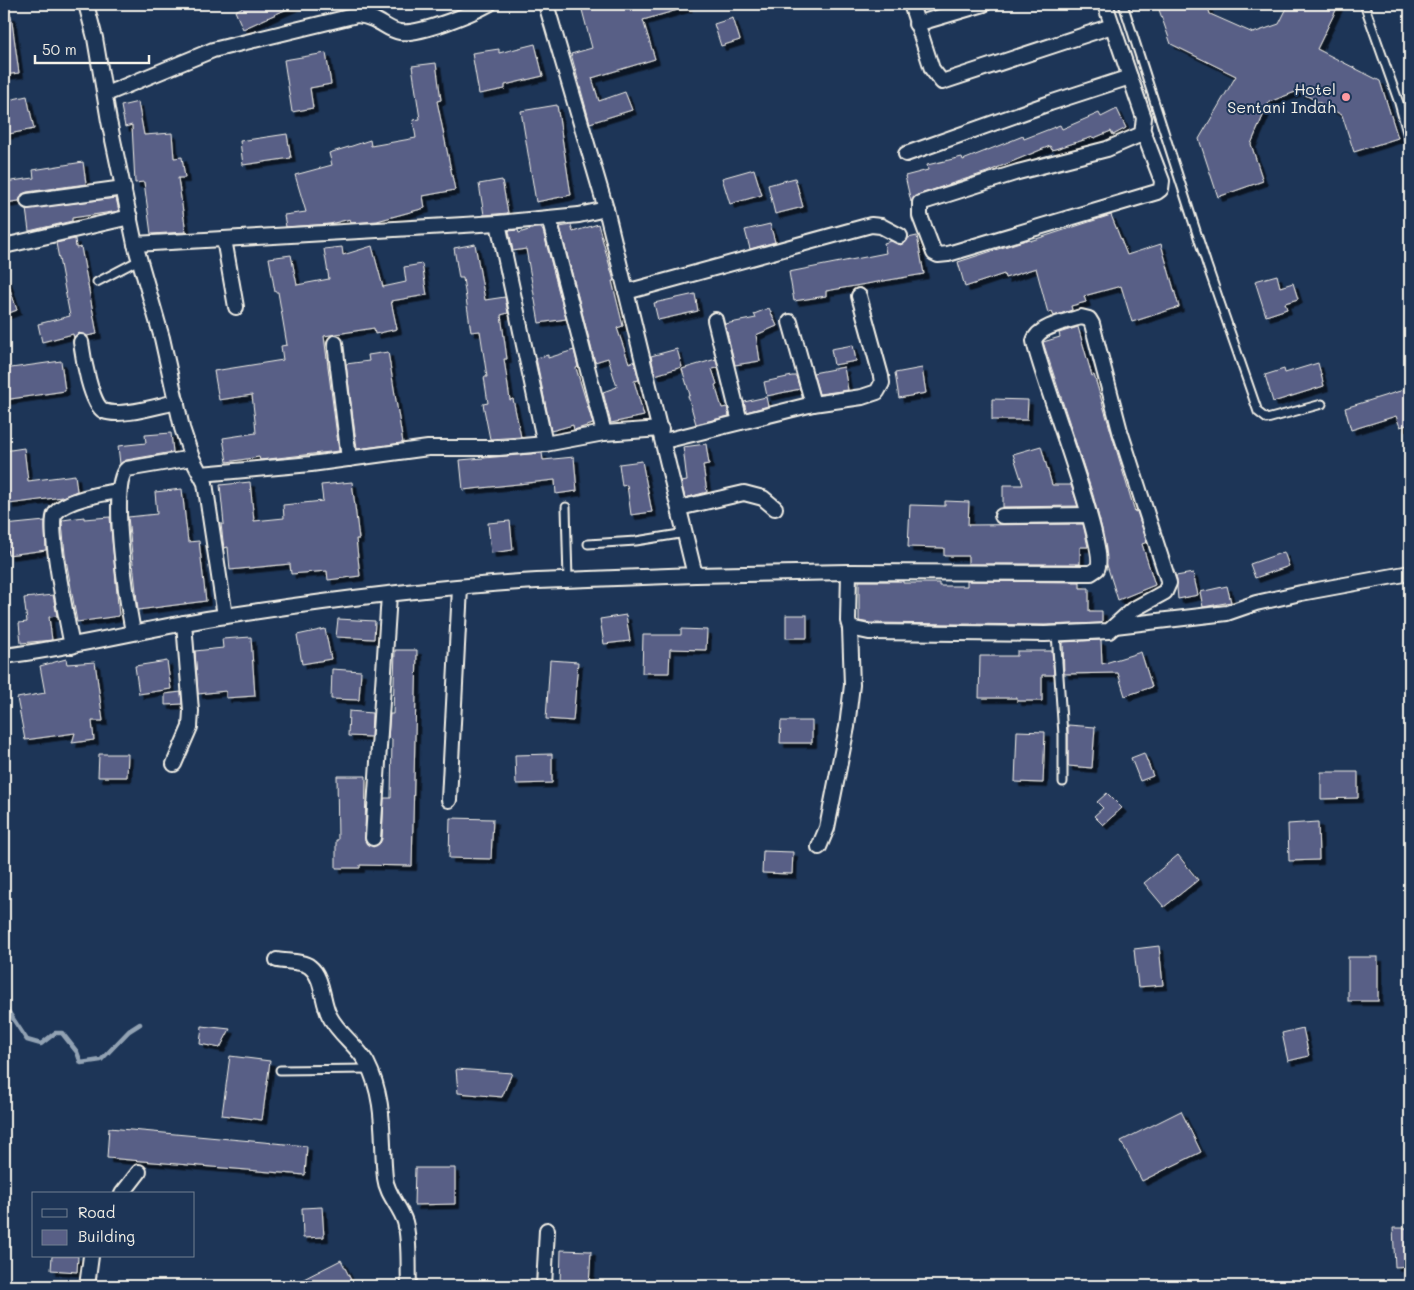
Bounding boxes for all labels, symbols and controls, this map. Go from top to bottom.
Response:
scale bar [35,32,149,64]
text: 50 m [42,39,77,59]
place label: Hotel Sentani Indah [1227,78,1336,117]
marker: Hotel Sentani Indah [1340,91,1352,103]
legend [32,1192,195,1258]
text: Road [78,1202,115,1222]
text: Building [78,1226,135,1246]

